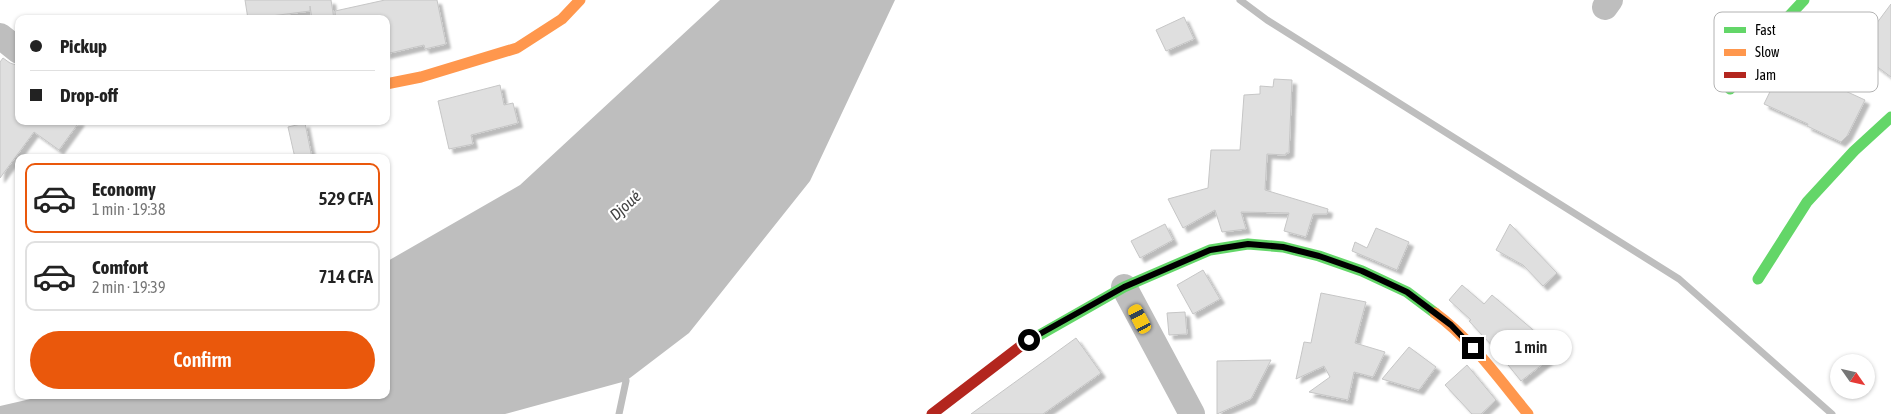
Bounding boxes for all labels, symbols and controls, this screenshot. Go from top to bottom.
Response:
legend [1714,12,1878,92]
text: Fast [1755,22,1776,38]
text: Pickup [60,35,107,57]
text: Slow [1755,44,1780,60]
text: Jam [1755,67,1776,83]
text: Drop-off [60,84,118,106]
icon: car [32,176,77,221]
text: Economy [92,178,156,200]
text: 529 CFA [318,187,373,209]
water label: Djoué [606,187,645,224]
text: 1 min · 19:38 [92,200,165,218]
icon: car [32,254,77,299]
text: Comfort [92,256,148,278]
text: 714 CFA [318,265,373,287]
text: 2 min · 19:39 [92,278,165,296]
car [1126,302,1153,336]
route start [1018,329,1040,351]
callout: 1 min [1490,330,1573,366]
button: Confirm [30,331,375,389]
route end [1462,337,1484,359]
text: 1 min [1515,338,1547,356]
north arrow [1830,354,1875,399]
map controls [1830,354,1875,399]

